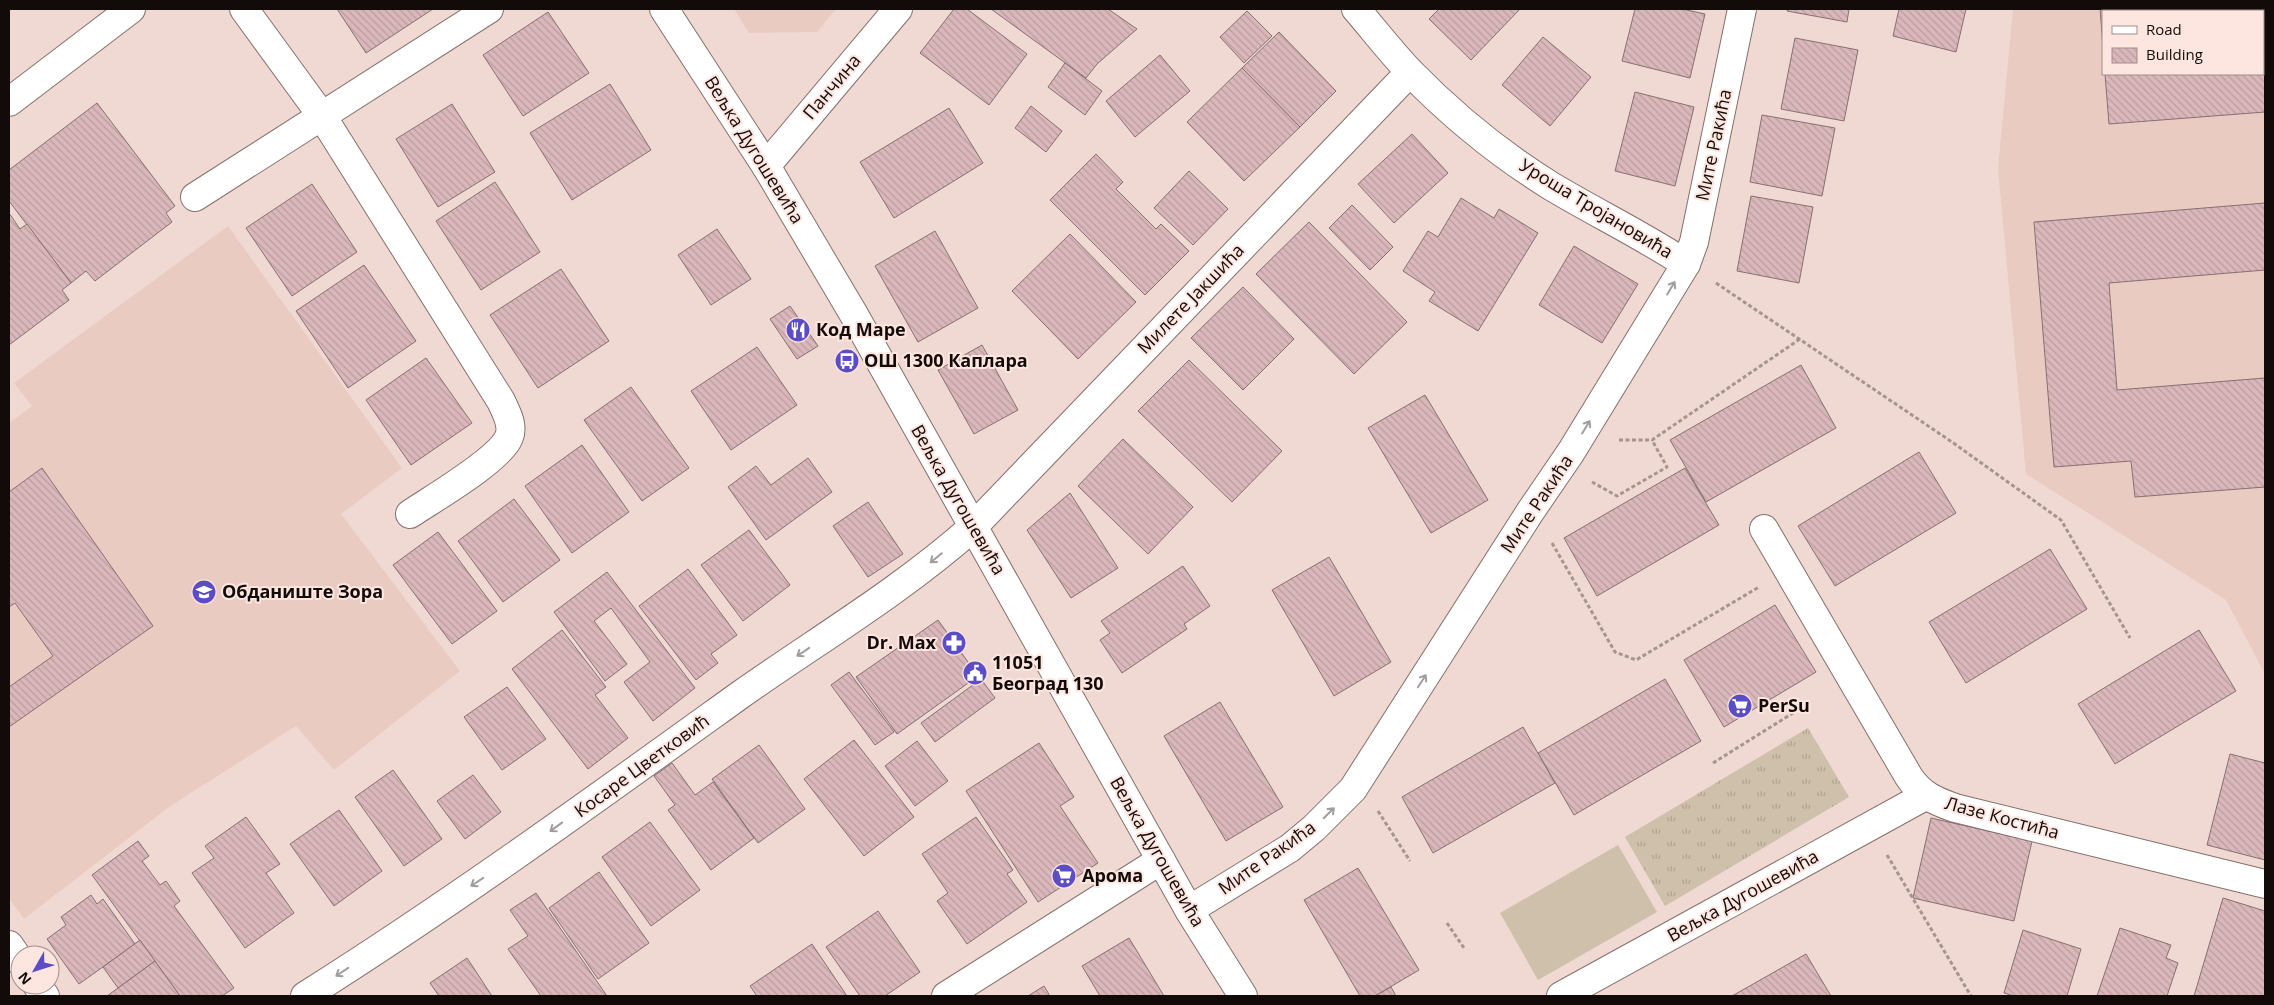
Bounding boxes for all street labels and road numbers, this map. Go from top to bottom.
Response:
street label: Панчина [797,49,866,124]
street label: Вељка Дугошевића [700,71,810,228]
street label: Мите Ракића [1689,87,1737,203]
street label: Уроша Тројановића [1515,153,1678,263]
street label: Милете Јакшића [1132,238,1249,358]
street label: Вељка Дугошевића [906,420,1012,579]
street label: Мите Ракића [1494,450,1578,557]
street label: Косаре Цветковић [569,708,714,822]
street label: Вељка Дугошевића [1105,772,1211,931]
street label: Лазе Костића [1942,790,2062,844]
street label: Мите Ракића [1213,815,1320,900]
street label: Вељка Дугошевића [1662,843,1823,947]

